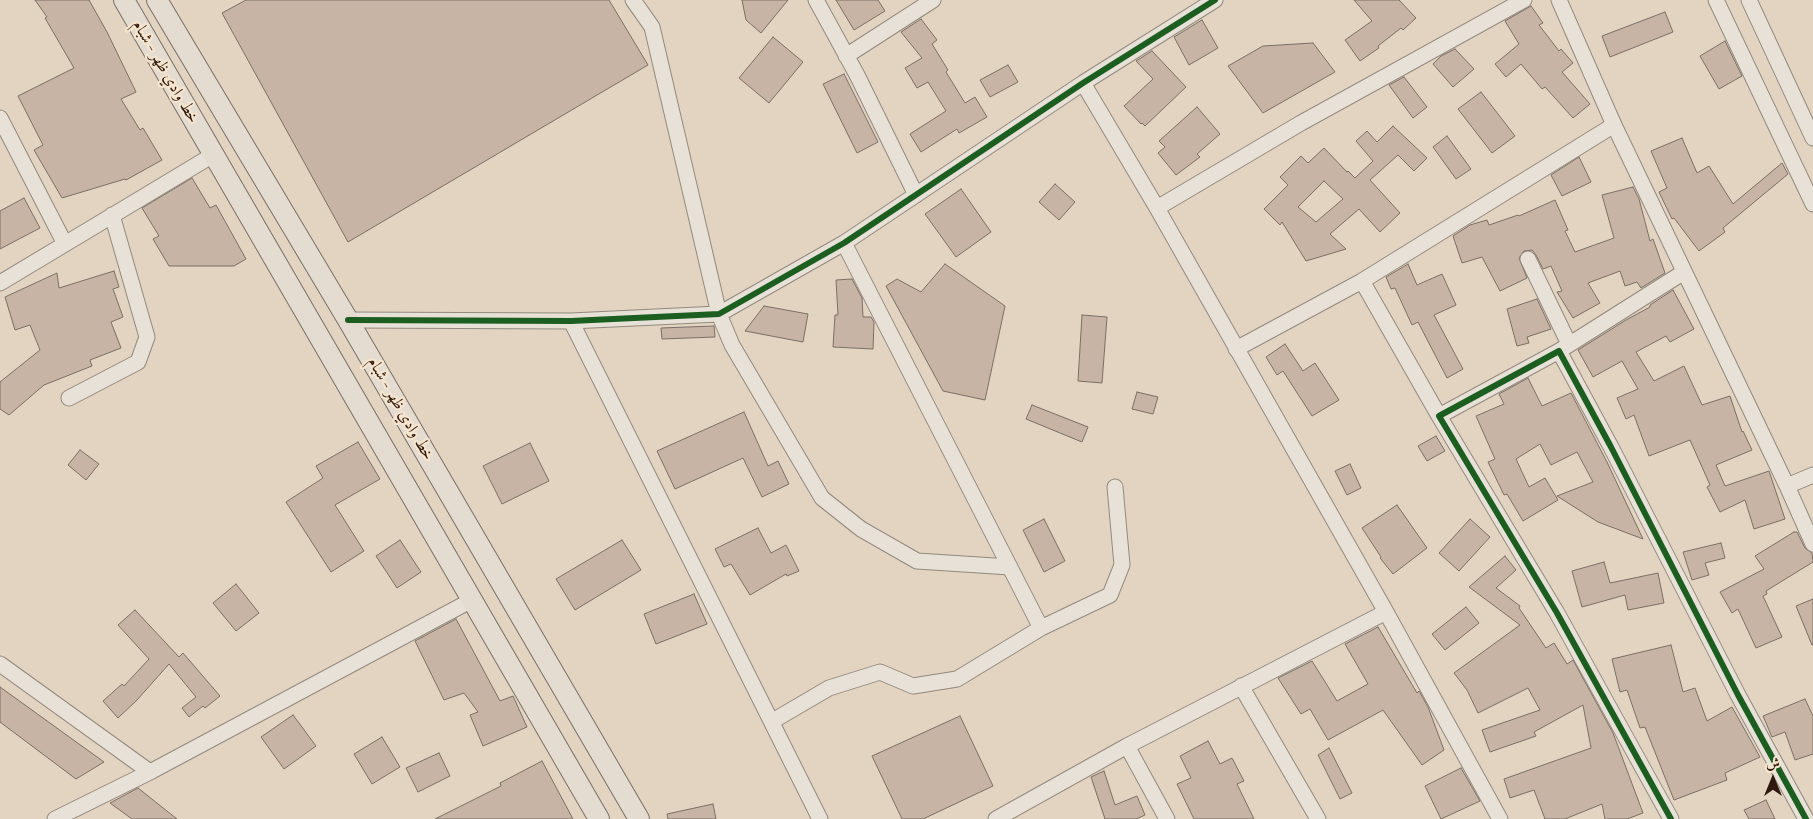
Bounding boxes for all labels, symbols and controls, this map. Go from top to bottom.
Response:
street label: خط وادي ظهر - شبام [128,17,202,127]
street label: خط وادي ظهر - شبام [363,354,437,464]
north arrow [1748,754,1798,804]
text: ش [1766,755,1780,773]

